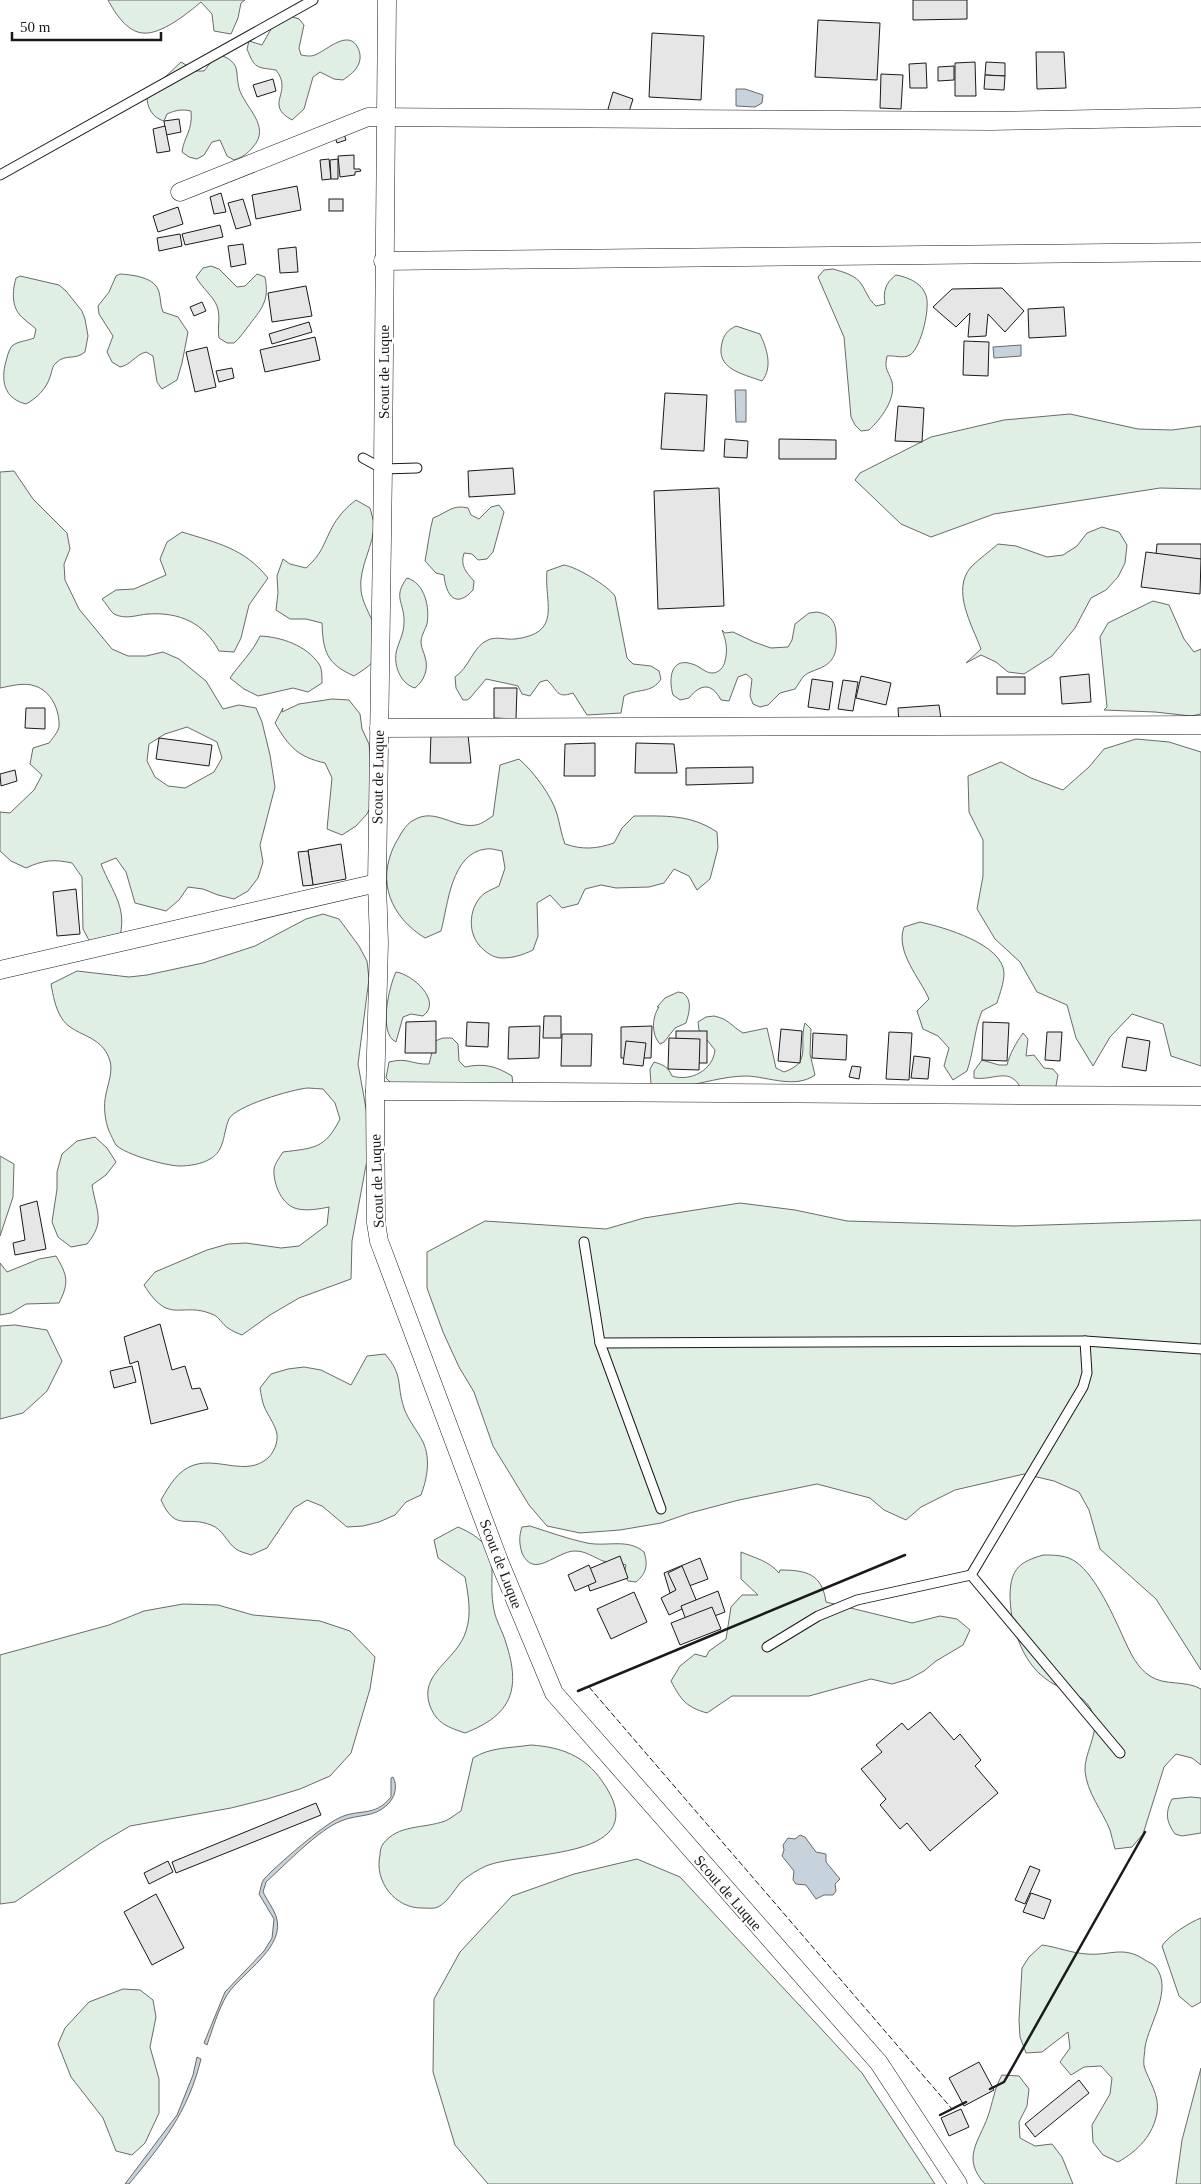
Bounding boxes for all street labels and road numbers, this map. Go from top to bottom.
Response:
street label: Scout de Luque [376,325,392,419]
street label: Scout de Luque [369,729,387,824]
street label: Scout de Luque [367,1133,387,1228]
street label: Scout de Luque [477,1517,525,1611]
street label: Scout de Luque [691,1852,765,1934]

